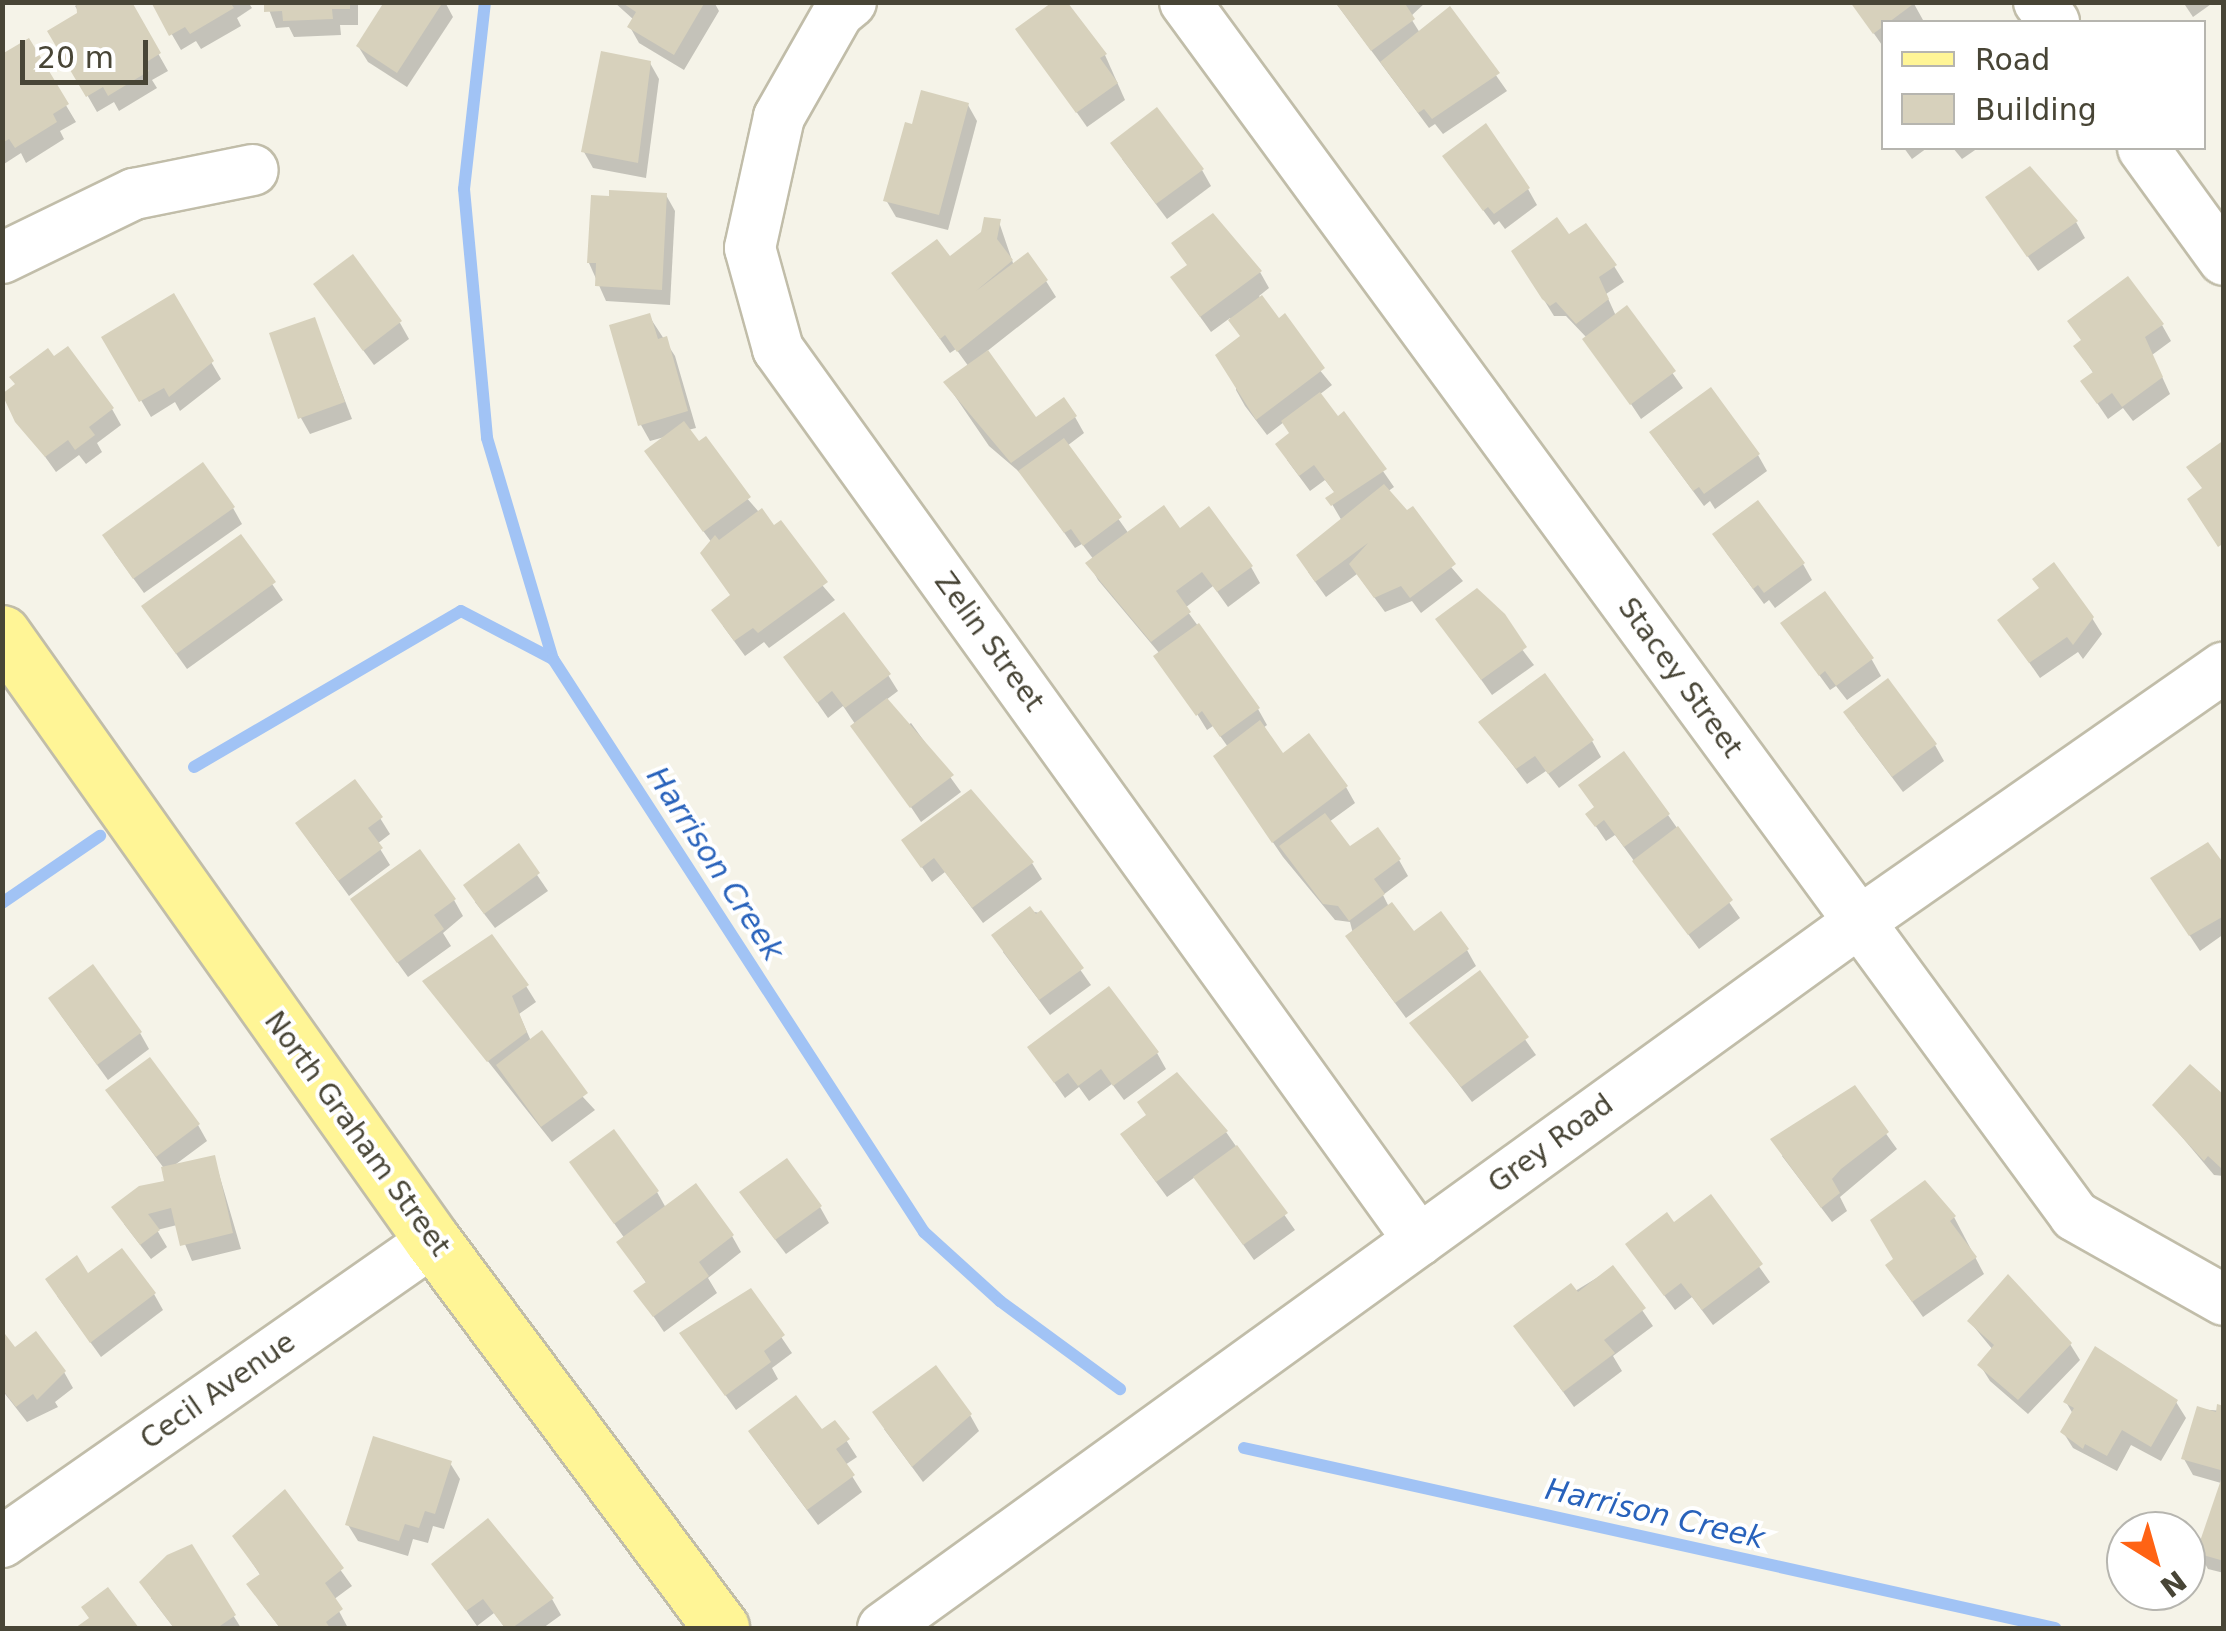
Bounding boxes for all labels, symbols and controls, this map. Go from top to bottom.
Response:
scale bar [25,20,152,82]
legend [1881,20,2206,150]
text: 20 m [37,40,114,75]
text: Road [1975,42,2050,77]
text: Building [1975,92,2097,127]
street label: Zelin Street [927,566,1051,718]
street label: Stacey Street [1611,592,1749,764]
water label: Harrison Creek [639,760,791,968]
street label: North Graham Street [257,1005,457,1263]
street label: Grey Road [1482,1088,1620,1200]
street label: Cecil Avenue [134,1325,302,1457]
water label: Harrison Creek [1542,1471,1768,1557]
north arrow [2106,1511,2206,1611]
text: N [2154,1564,2192,1604]

